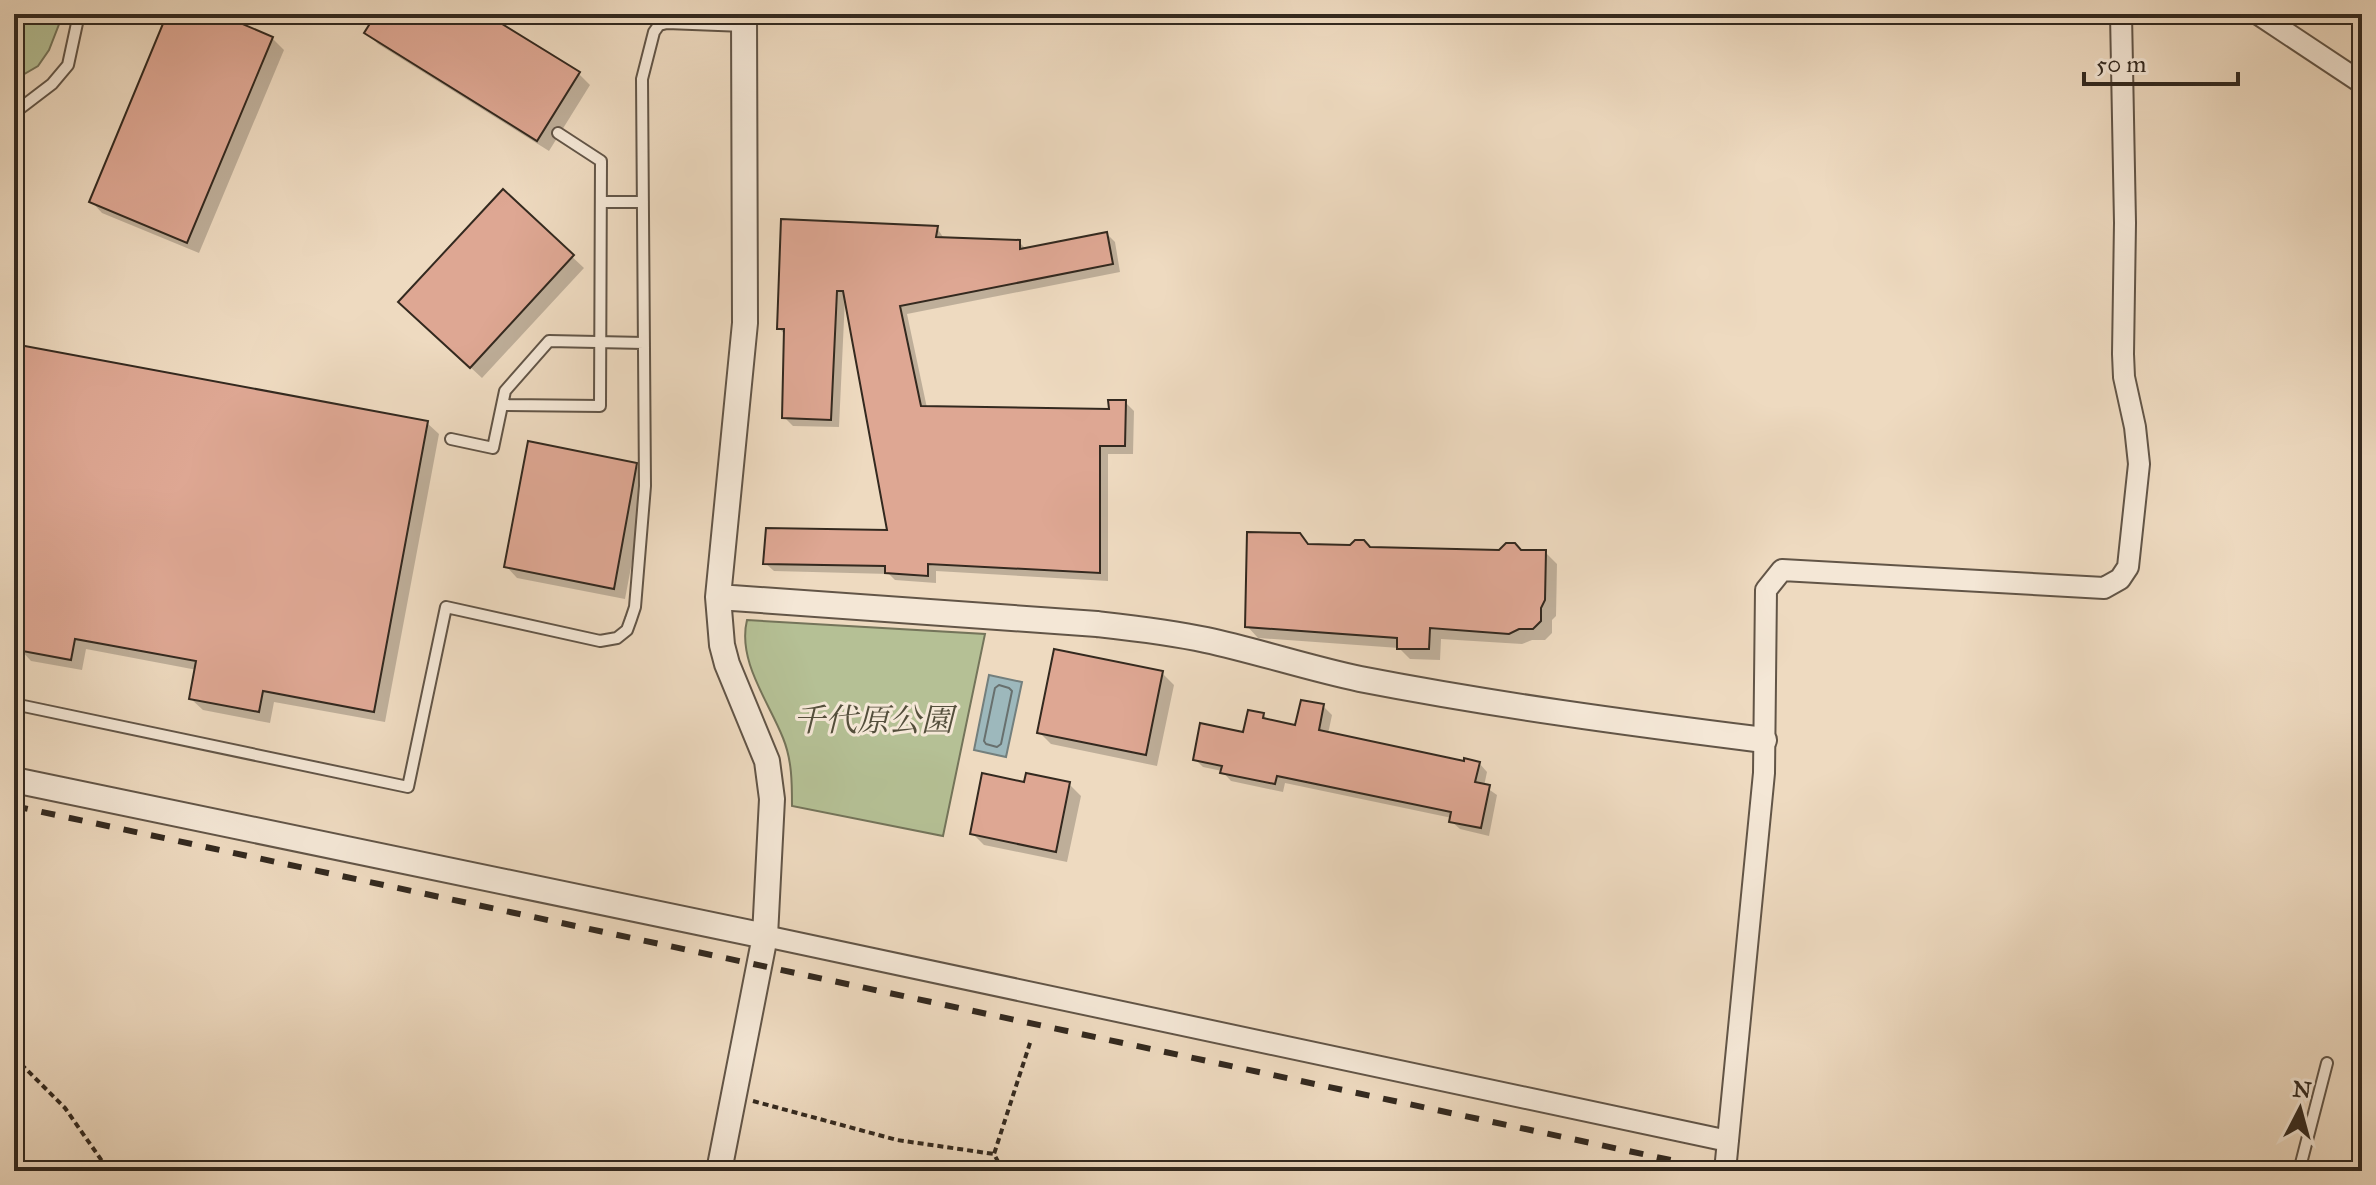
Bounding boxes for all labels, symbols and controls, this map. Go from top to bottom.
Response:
scale bar [2084,36,2238,86]
text: 50 m [2096,49,2146,79]
park label: 千代原公園 [793,701,958,740]
north arrow [2260,1069,2340,1149]
text: N [2291,1075,2313,1104]

